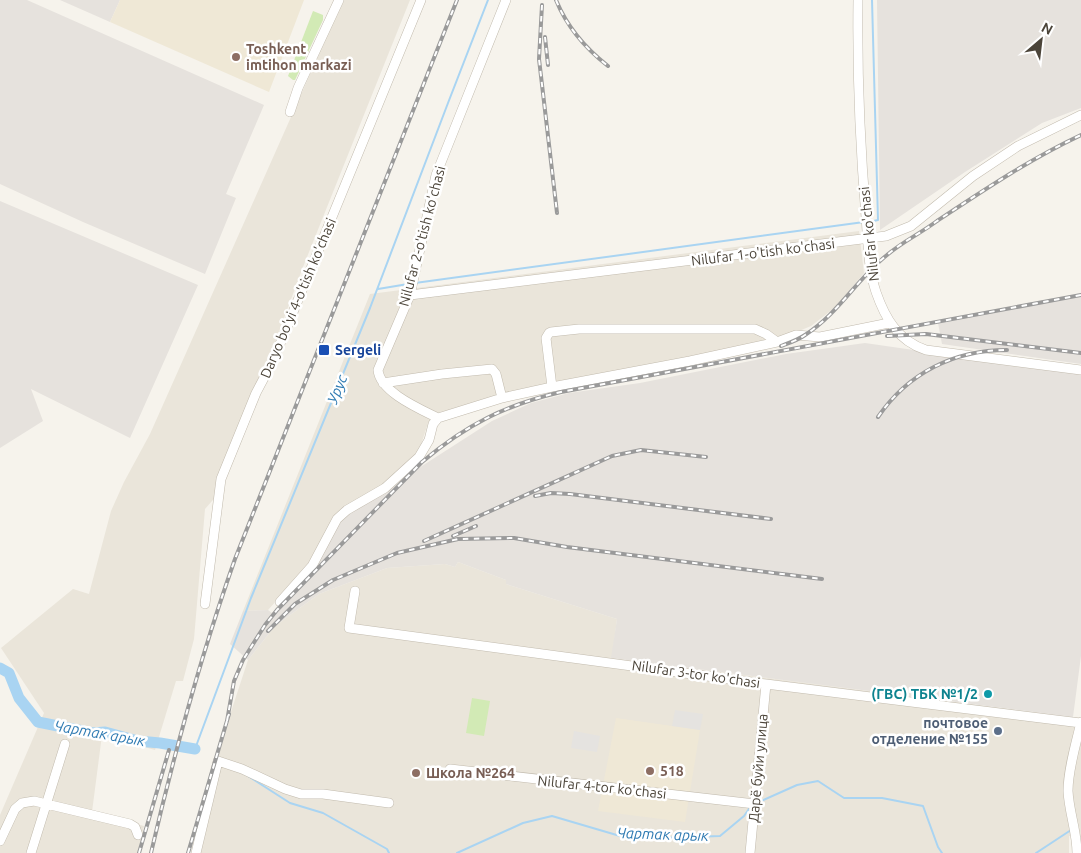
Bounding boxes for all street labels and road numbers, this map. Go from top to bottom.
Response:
street label: Nilufar 2-o'tish ko'chasi [396,164,448,308]
street label: Nilufar ko'chasi [856,186,882,282]
street label: Daryo bo'yi 4-o'tish ko'chasi [257,216,339,380]
street label: Nilufar 1-o'tish ko'chasi [690,235,836,269]
street label: Nilufar 3-tor ko'chasi [631,657,761,691]
street label: Дарё буйи улица [745,713,771,823]
street label: Nilufar 4-tor ko'chasi [537,772,667,802]

